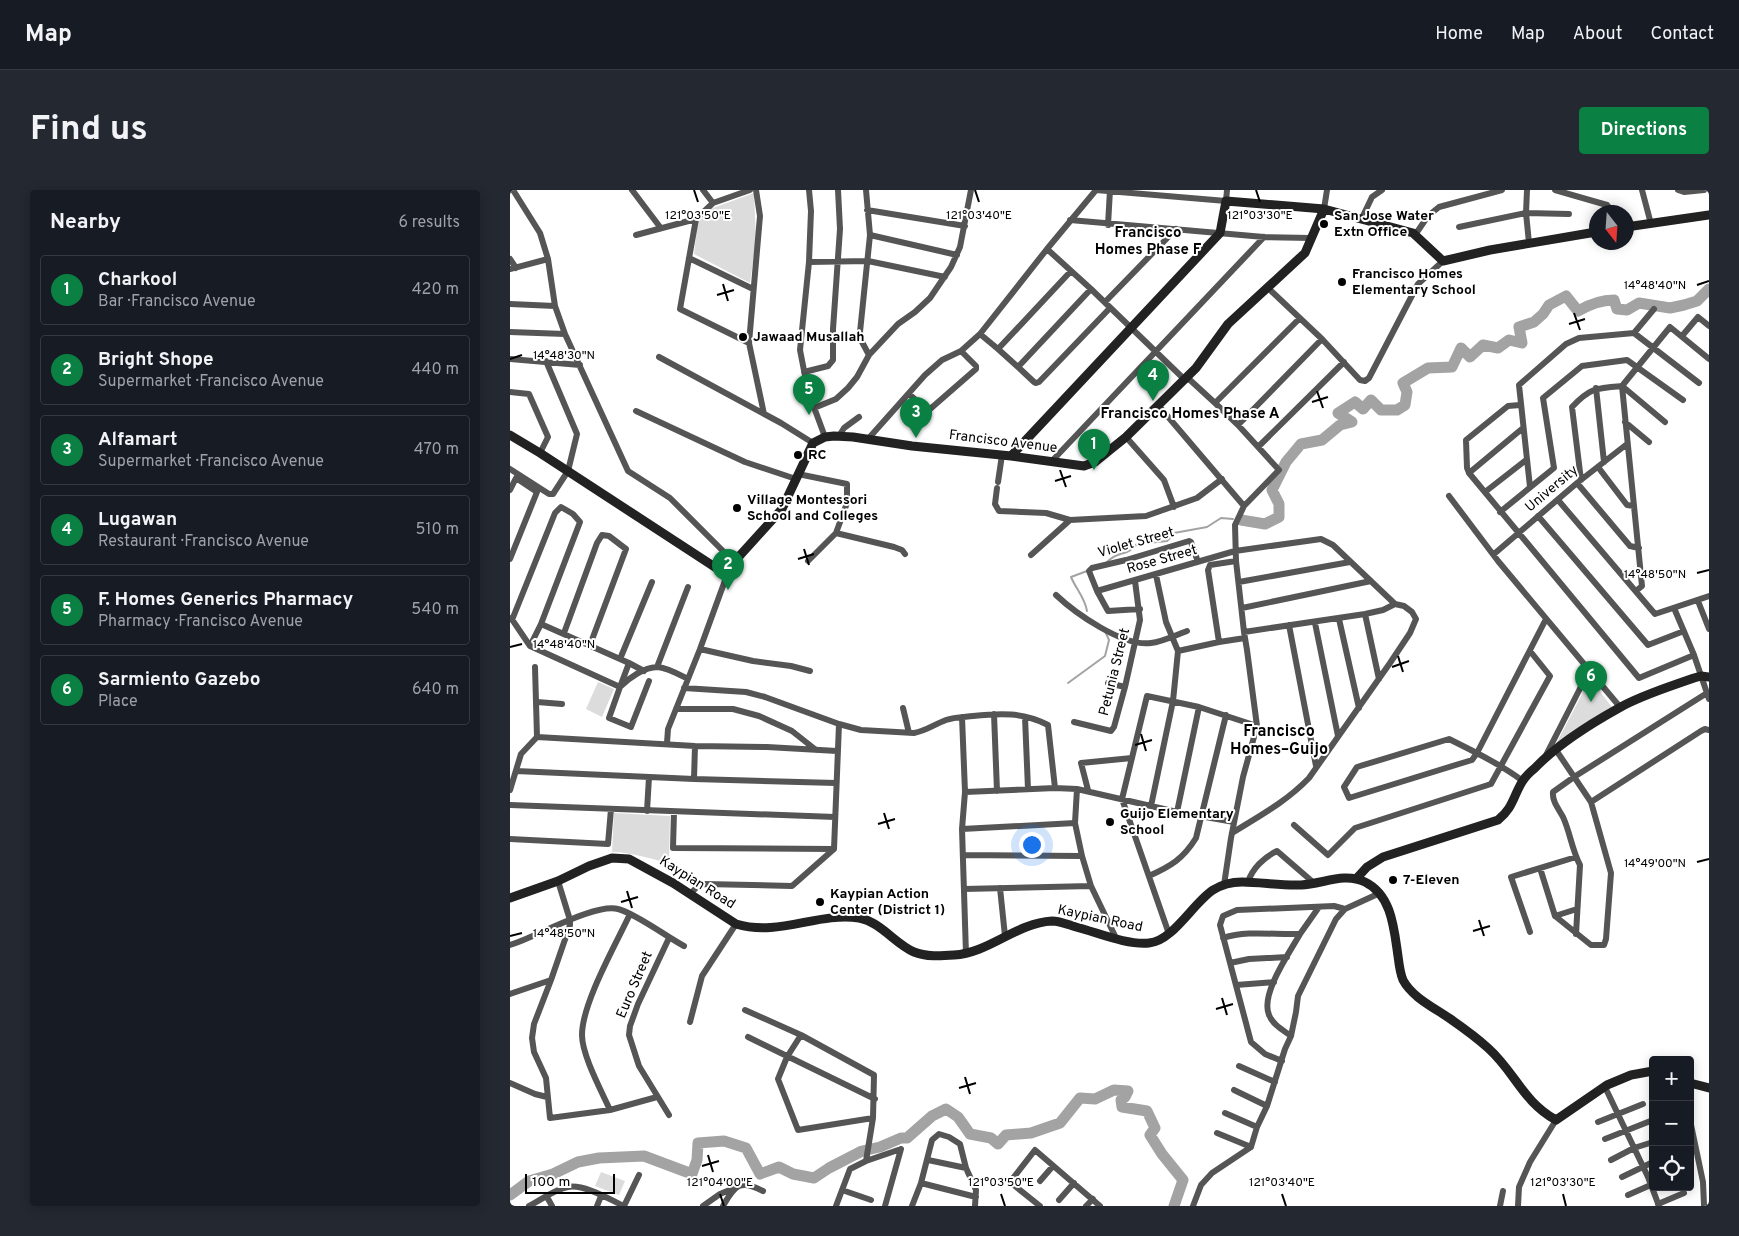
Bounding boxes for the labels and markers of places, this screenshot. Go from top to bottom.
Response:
place label: San Jose Water Extn Office [1334,208,1434,241]
marker: San Jose Water Extn Office [1318,218,1330,230]
place label: Francisco Homes Elementary School [1352,266,1476,299]
marker: Francisco Homes Elementary School [1336,276,1348,288]
place label: Jawaad Musallah [753,329,865,346]
marker: Jawaad Musallah [737,331,749,343]
pin: 4 [1137,360,1169,401]
pin: 5 [793,374,825,415]
pin: 3 [900,397,932,438]
pin: 1 [1078,429,1110,470]
place label: RC [808,447,826,464]
marker: RC [792,449,804,461]
place label: Village Montessori School and Colleges [747,492,878,525]
marker: Village Montessori School and Colleges [731,502,743,514]
pin: 2 [712,549,744,590]
pin: 6 [1575,661,1607,702]
place label: Guijo Elementary School [1120,806,1234,839]
marker: Guijo Elementary School [1104,816,1116,828]
place label: 7-Eleven [1403,872,1460,889]
marker: 7-Eleven [1387,874,1399,886]
place label: Kaypian Action Center (District 1) [830,886,945,919]
marker: Kaypian Action Center (District 1) [814,896,826,908]

